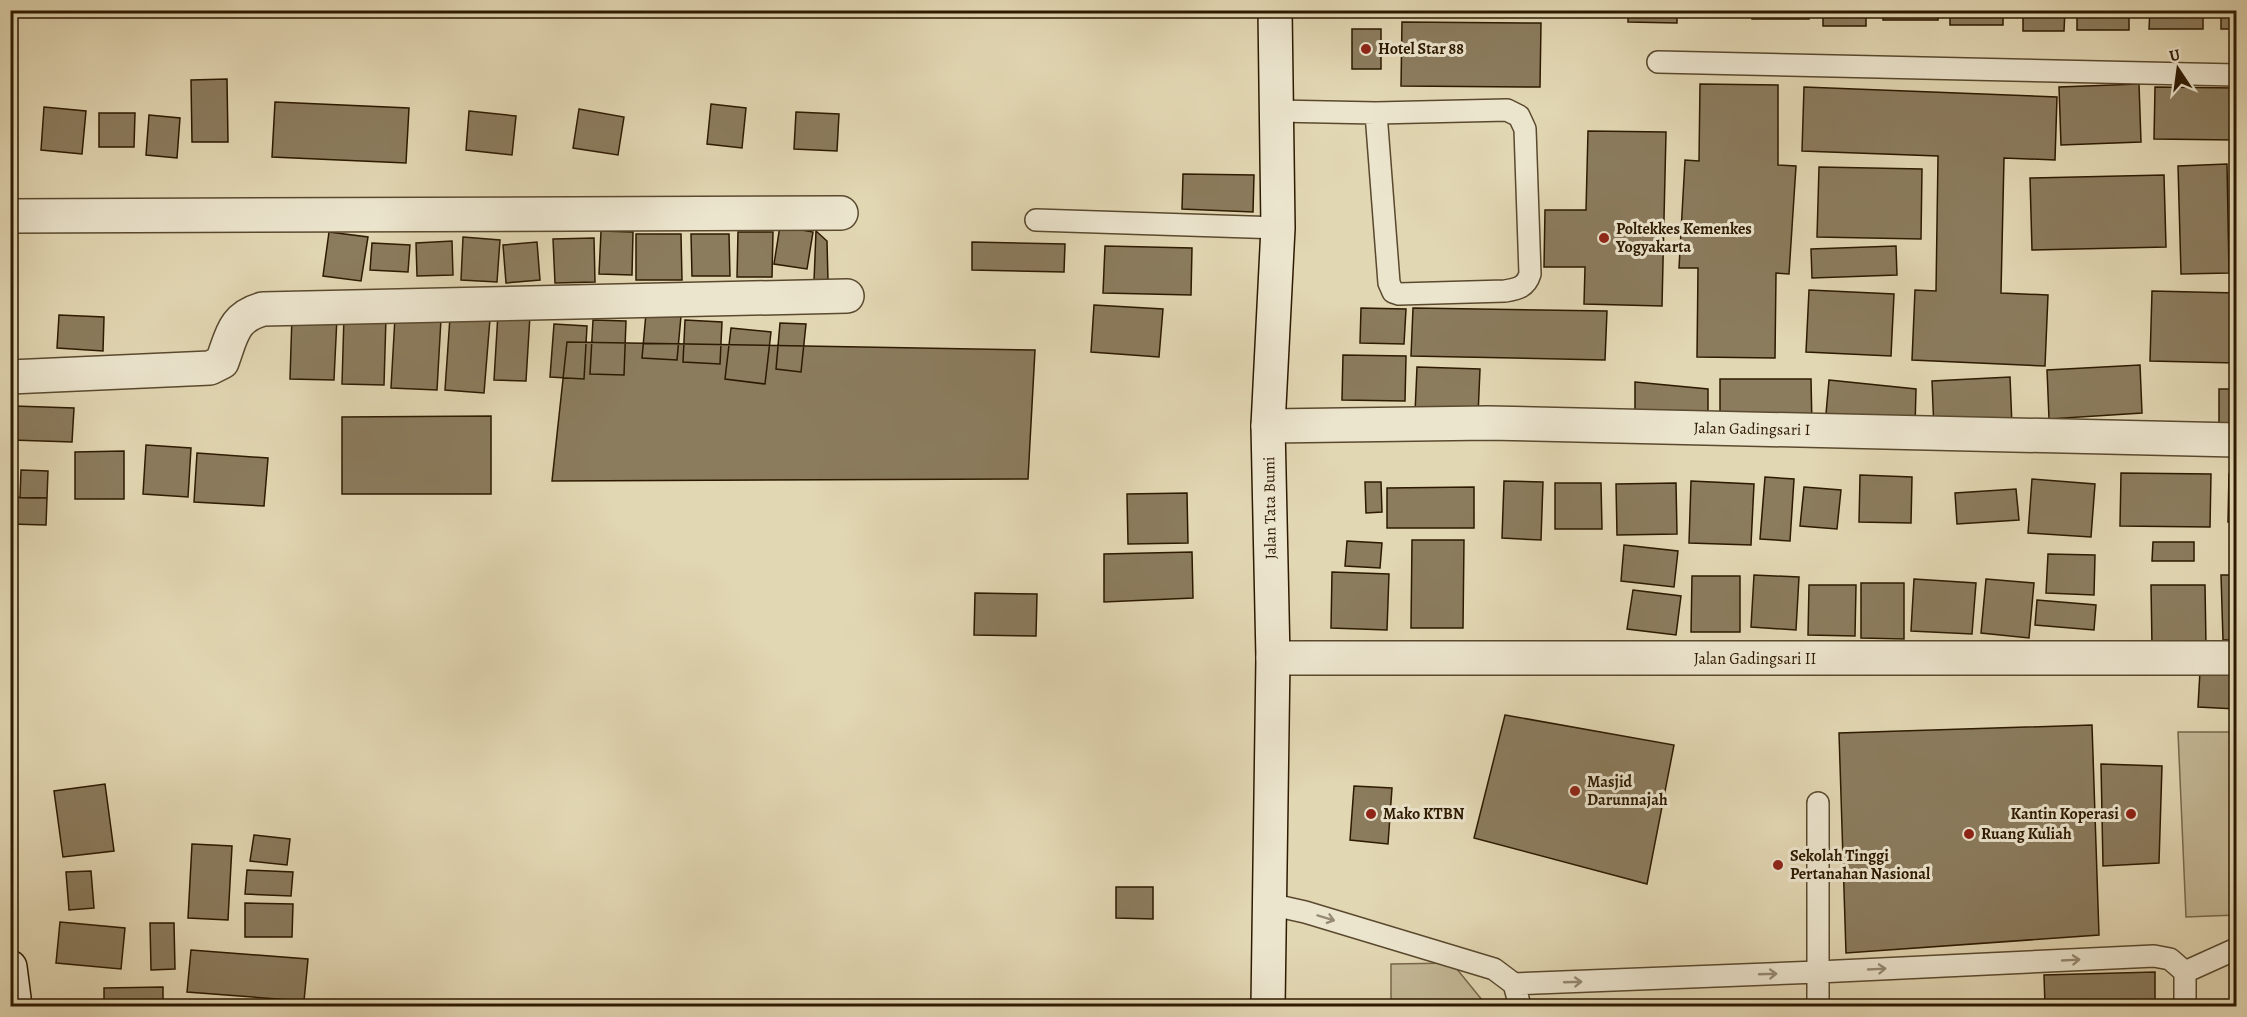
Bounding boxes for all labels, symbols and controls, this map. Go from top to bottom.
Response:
place label: Hotel Star 88 [1378,38,1464,60]
north arrow [2148,39,2208,99]
marker: Hotel Star 88 [1359,42,1373,56]
text: U [2167,43,2183,67]
place label: Poltekkes Kemenkes Yogyakarta [1615,218,1752,258]
marker: Poltekkes Kemenkes Yogyakarta [1597,231,1611,245]
street label: Jalan Gadingsari I [1693,417,1811,441]
street label: Jalan Tata Bumi [1258,456,1282,560]
street label: Jalan Gadingsari II [1694,648,1816,670]
place label: Masjid Darunnajah [1587,771,1668,811]
marker: Masjid Darunnajah [1568,784,1582,798]
place label: Mako KTBN [1383,803,1465,825]
place label: Kantin Koperasi [2011,803,2119,825]
marker: Mako KTBN [1364,807,1378,821]
marker: Kantin Koperasi [2124,807,2138,821]
place label: Ruang Kuliah [1981,823,2072,845]
marker: Ruang Kuliah [1962,827,1976,841]
place label: Sekolah Tinggi Pertanahan Nasional [1790,845,1931,885]
marker: Sekolah Tinggi Pertanahan Nasional [1771,858,1785,872]
one-way arrow [1316,913,1335,924]
one-way arrow [2061,955,2081,966]
one-way arrow [1866,964,1886,975]
one-way arrow [1757,968,1777,980]
one-way arrow [1562,976,1582,987]

